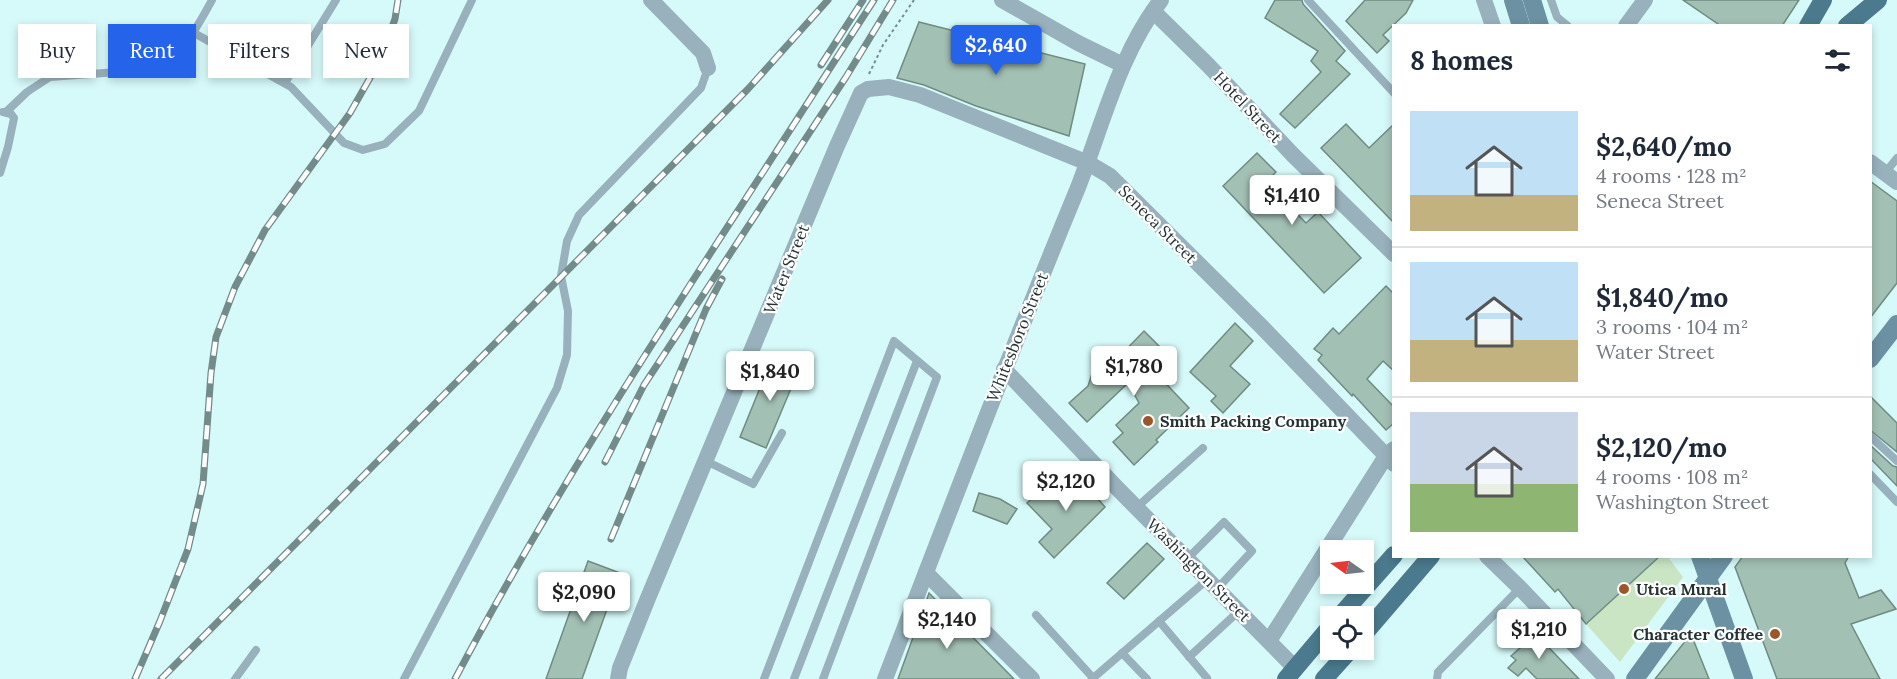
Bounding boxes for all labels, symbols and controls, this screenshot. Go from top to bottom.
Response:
chip: Buy [18,24,96,78]
chip: Rent [108,24,196,78]
chip: Filters [208,24,311,78]
chip: New [323,24,409,78]
pin: $2,640 [947,25,1045,76]
text: $2,640 [965,32,1027,57]
text: 8 homes [1410,44,1513,77]
icon: filters [1821,44,1854,77]
street label: Hotel Street [1210,67,1287,147]
text: $2,640/mo [1596,130,1732,163]
icon: home [1458,135,1530,207]
text: 4 rooms · 128 m² [1596,163,1747,188]
pin: $1,410 [1243,175,1341,226]
street label: Seneca Street [1115,181,1202,268]
text: $1,410 [1264,182,1320,207]
text: Seneca Street [1596,188,1724,213]
street label: Water Street [759,221,813,317]
street label: Whitesboro Street [982,269,1052,404]
text: $1,840/mo [1596,281,1728,314]
icon: home [1458,286,1530,358]
text: 3 rooms · 104 m² [1596,314,1748,339]
text: Water Street [1596,339,1715,364]
pin: $1,780 [1085,346,1183,397]
pin: $1,840 [721,351,819,402]
text: $1,780 [1105,353,1163,378]
text: $1,840 [740,358,800,383]
place label: Smith Packing Company [1160,411,1347,431]
marker: Smith Packing Company [1141,414,1155,428]
text: $2,120/mo [1596,431,1727,464]
icon: home [1458,436,1530,508]
pin: $2,120 [1017,461,1115,512]
text: 4 rooms · 108 m² [1596,464,1748,489]
text: $2,120 [1037,468,1095,493]
text: Washington Street [1596,489,1769,514]
street label: Washington Street [1143,514,1256,627]
north arrow [1320,540,1374,594]
map controls [1320,540,1374,660]
pin: $2,090 [535,572,633,623]
text: $2,090 [552,579,616,604]
place label: Utica Mural [1636,579,1727,599]
marker: Utica Mural [1617,582,1631,596]
pin: $2,140 [898,599,996,650]
text: $2,140 [917,606,977,631]
button: locate [1320,606,1374,660]
pin: $1,210 [1490,609,1588,660]
text: $1,210 [1511,616,1567,641]
place label: Character Coffee [1633,624,1763,644]
marker: Character Coffee [1768,627,1782,641]

